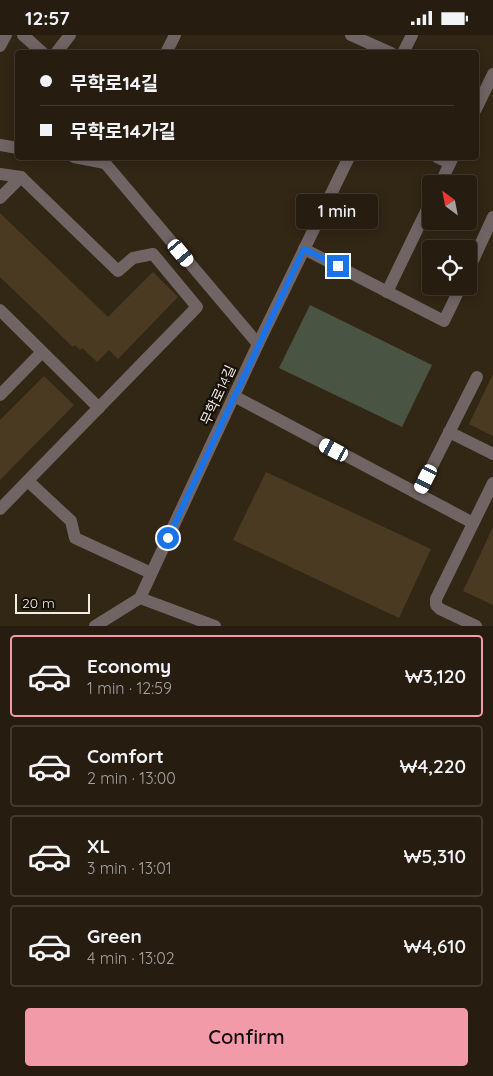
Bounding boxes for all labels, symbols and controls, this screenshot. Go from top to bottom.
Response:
text: 12:57 [25,6,70,30]
text: 무학로14길 [70,71,158,95]
text: 무학로14가길 [70,119,176,143]
north arrow [422,175,478,230]
map controls [422,175,477,295]
callout: 1 min [297,193,379,229]
text: 1 min [318,201,356,221]
car [165,237,196,269]
button: locate [422,240,477,295]
route end [327,255,349,277]
street label: 무학로14길 [196,362,240,428]
car [317,436,350,464]
car [412,462,439,496]
route start [157,527,179,549]
scale bar [15,591,90,614]
text: 20 m [22,594,55,612]
icon: car [27,654,72,699]
text: Economy [87,654,171,678]
text: ₩3,120 [405,664,466,688]
text: 1 min · 12:59 [87,678,172,698]
icon: car [27,744,72,789]
text: Comfort [87,744,164,768]
text: ₩4,220 [399,754,466,778]
text: 2 min · 13:00 [87,768,176,788]
icon: car [27,834,72,879]
text: XL [87,834,110,858]
text: ₩5,310 [404,844,466,868]
text: 3 min · 13:01 [87,858,172,878]
icon: car [27,924,72,969]
text: Green [87,924,142,948]
text: ₩4,610 [403,934,466,958]
text: 4 min · 13:02 [87,948,175,968]
button: Confirm [25,1008,468,1066]

